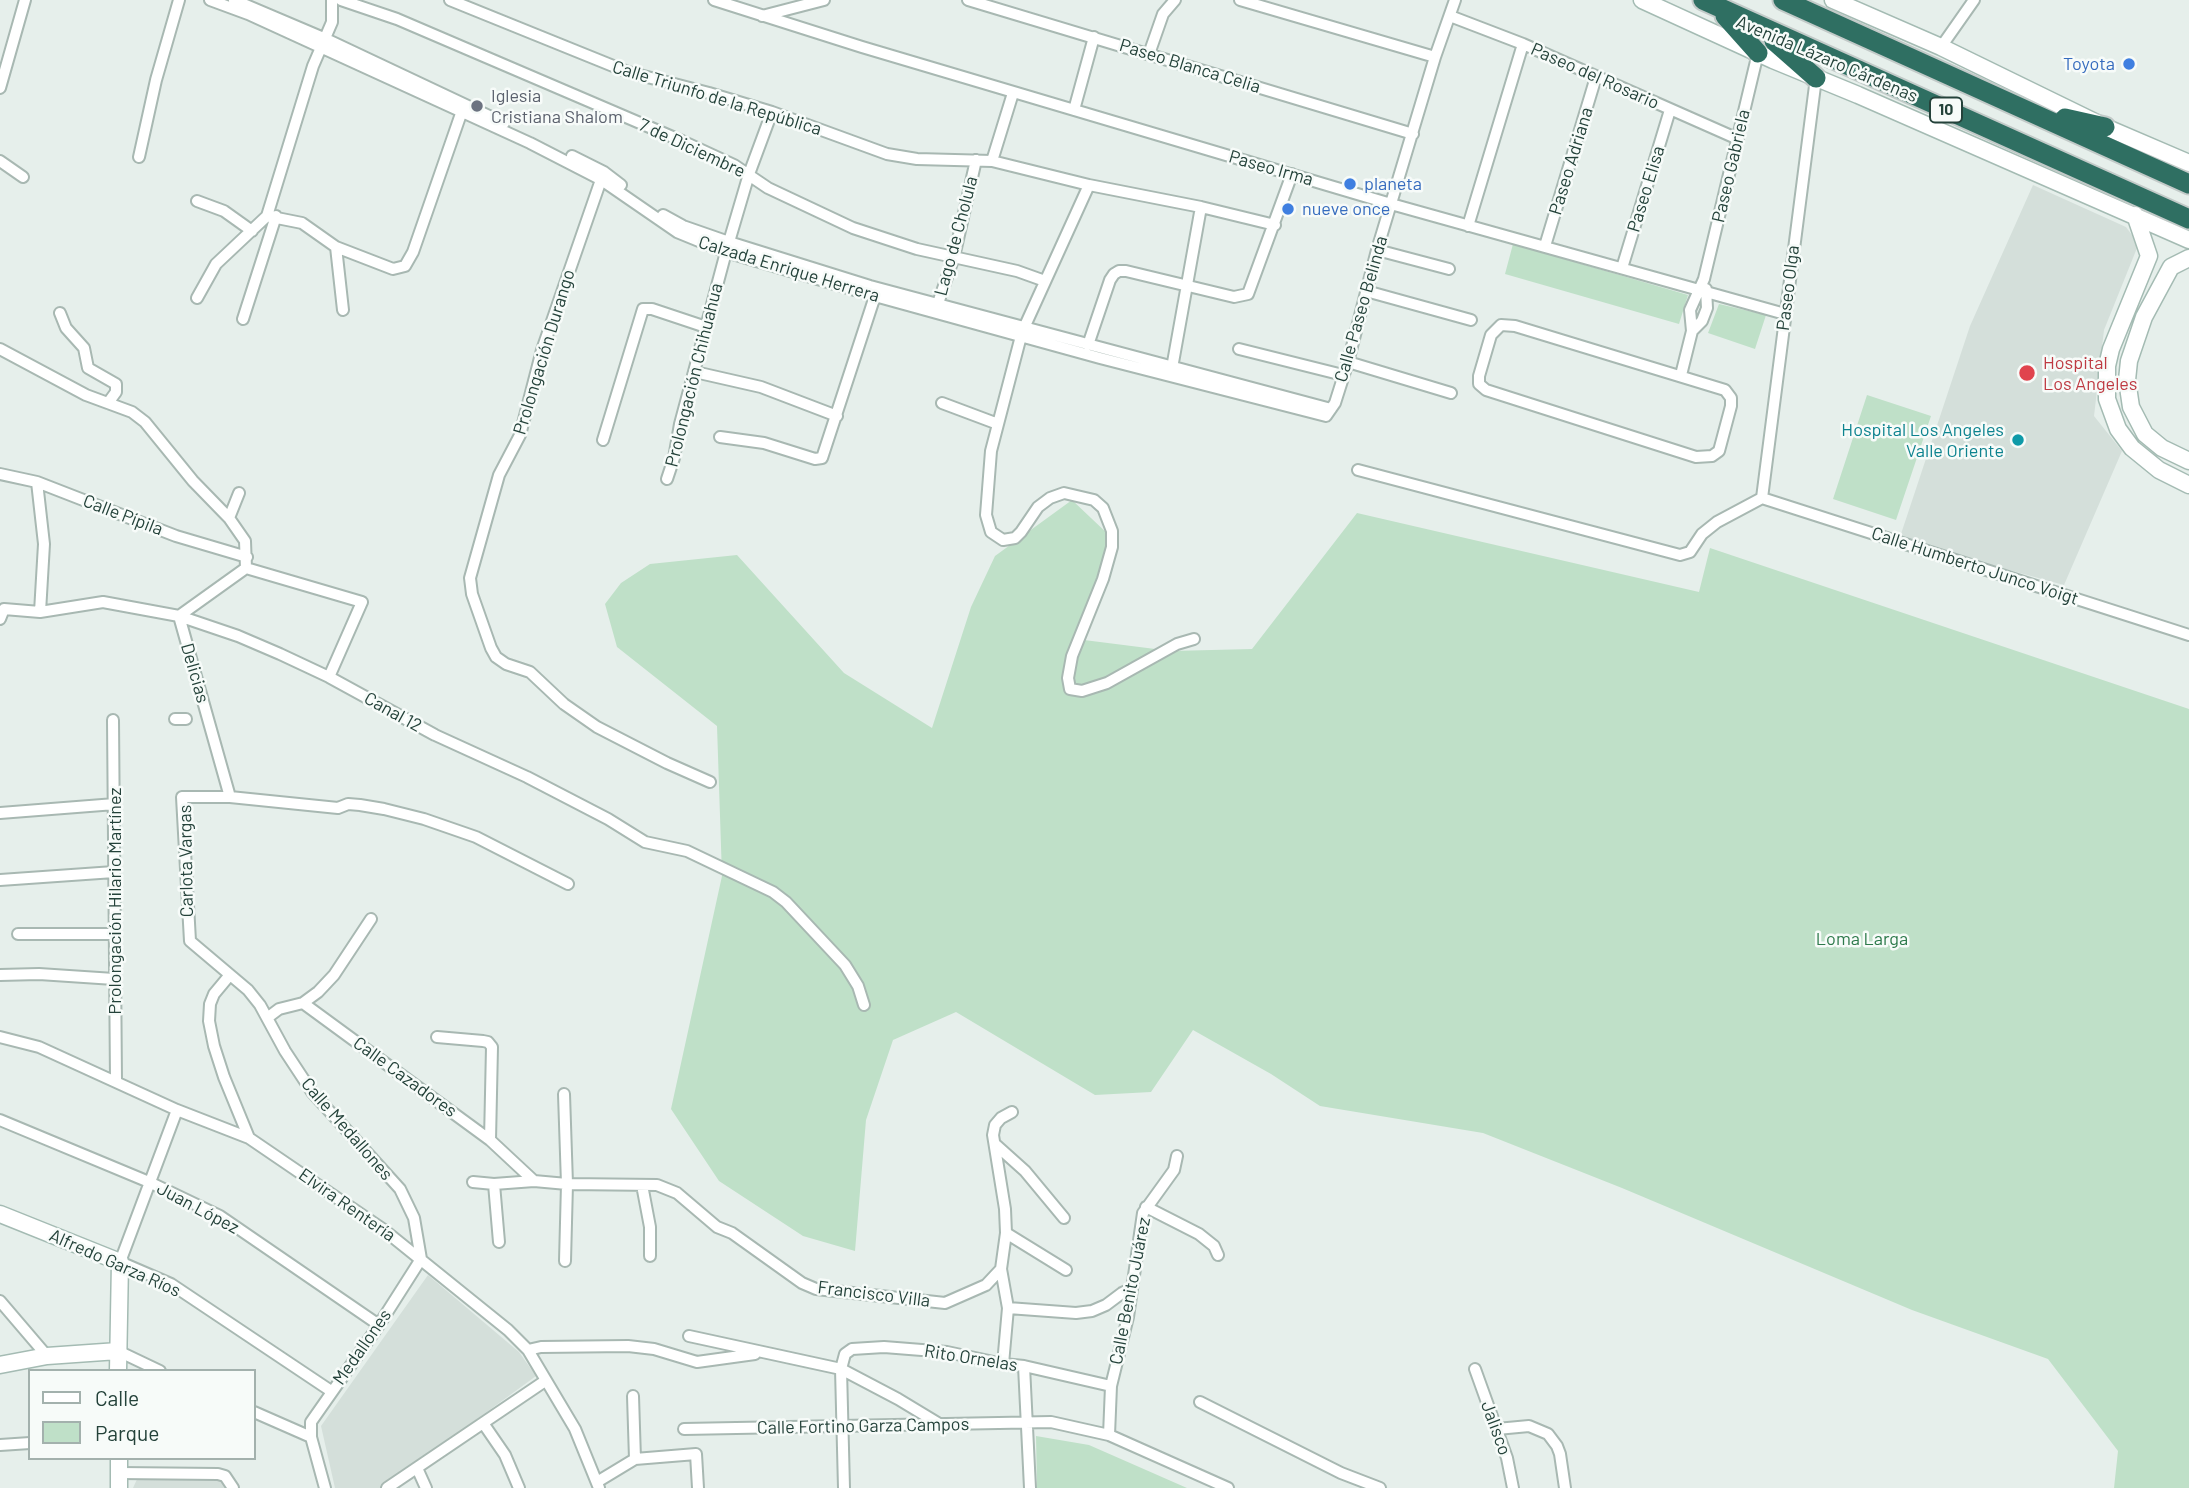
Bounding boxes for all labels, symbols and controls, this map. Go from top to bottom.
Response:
street label: Avenida Lázaro Cárdenas [1733,11,1921,107]
street label: Paseo Blanca Celia [1117,34,1263,98]
street label: Paseo del Rosario [1527,38,1663,114]
place label: Toyota [2063,53,2115,75]
street label: Calle Triunfo de la República [610,56,824,140]
marker: Toyota [2121,56,2137,72]
place label: Iglesia Cristiana Shalom [491,85,623,128]
road number: 10 [1930,97,1962,122]
marker: Iglesia Cristiana Shalom [469,98,485,114]
street label: Paseo Adriana [1544,105,1598,217]
street label: Paseo Gabriela [1707,107,1755,225]
street label: 7 de Diciembre [635,114,749,182]
street label: Paseo Elisa [1623,143,1669,235]
street label: Paseo Irma [1226,146,1316,190]
place label: planeta [1364,173,1422,195]
street label: Lago de Cholula [930,174,982,298]
marker: planeta [1342,176,1358,192]
place label: nueve once [1302,198,1390,220]
marker: nueve once [1280,201,1296,217]
street label: Calzada Enrique Herrera [696,231,882,307]
street label: Calle Paseo Belinda [1330,233,1392,385]
street label: Paseo Olga [1772,244,1804,332]
street label: Prolongación Durango [509,267,579,437]
street label: Prolongación Chihuahua [661,281,727,469]
place label: Hospital Los Angeles [2043,352,2137,394]
marker: Hospital Los Angeles [2017,363,2037,383]
place label: Hospital Los Angeles Valle Oriente [1841,419,2004,462]
marker: Hospital Los Angeles Valle Oriente [2010,432,2026,448]
street label: Calle Pípila [80,490,166,540]
street label: Calle Humberto Junco Voigt [1869,522,2081,610]
street label: Delicias [176,641,214,705]
street label: Canal 12 [360,687,426,737]
street label: Prolongación Hilario Martínez [104,788,126,1014]
street label: Carlota Vargas [174,805,198,917]
park label: Loma Larga [1816,928,1908,950]
street label: Calle Cazadores [349,1032,461,1122]
street label: Calle Medallones [297,1073,397,1185]
street label: Elvira Rentería [294,1164,400,1246]
street label: Juan López [153,1177,243,1239]
street label: Calle Benito Juárez [1105,1216,1155,1366]
street label: Alfredo Garza Ríos [46,1224,184,1302]
street label: Francisco Villa [816,1276,932,1312]
street label: Medallones [328,1305,396,1389]
street label: Rito Ornelas [923,1340,1019,1376]
legend [28,1369,256,1460]
text: Calle [95,1385,139,1410]
street label: Jalisco [1476,1398,1516,1458]
street label: Calle Fortino Garza Campos [757,1413,969,1439]
text: Parque [95,1420,160,1445]

